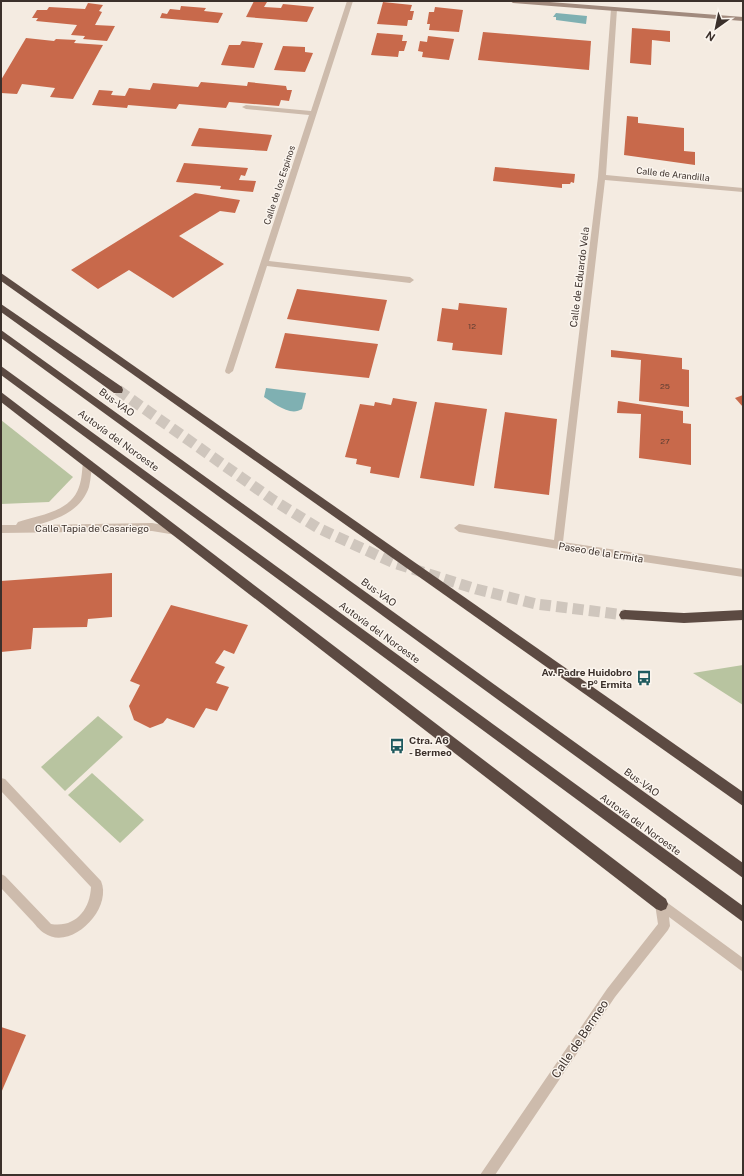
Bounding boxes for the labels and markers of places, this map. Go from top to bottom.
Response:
place label: Av. Padre Huidobro - Pº Ermita [541,666,632,690]
bus stop icon: Av. Padre Huidobro - Pº Ermita [635,669,653,687]
place label: Ctra. A6 - Bermeo [409,734,452,758]
bus stop icon: Ctra. A6 - Bermeo [388,737,406,755]

